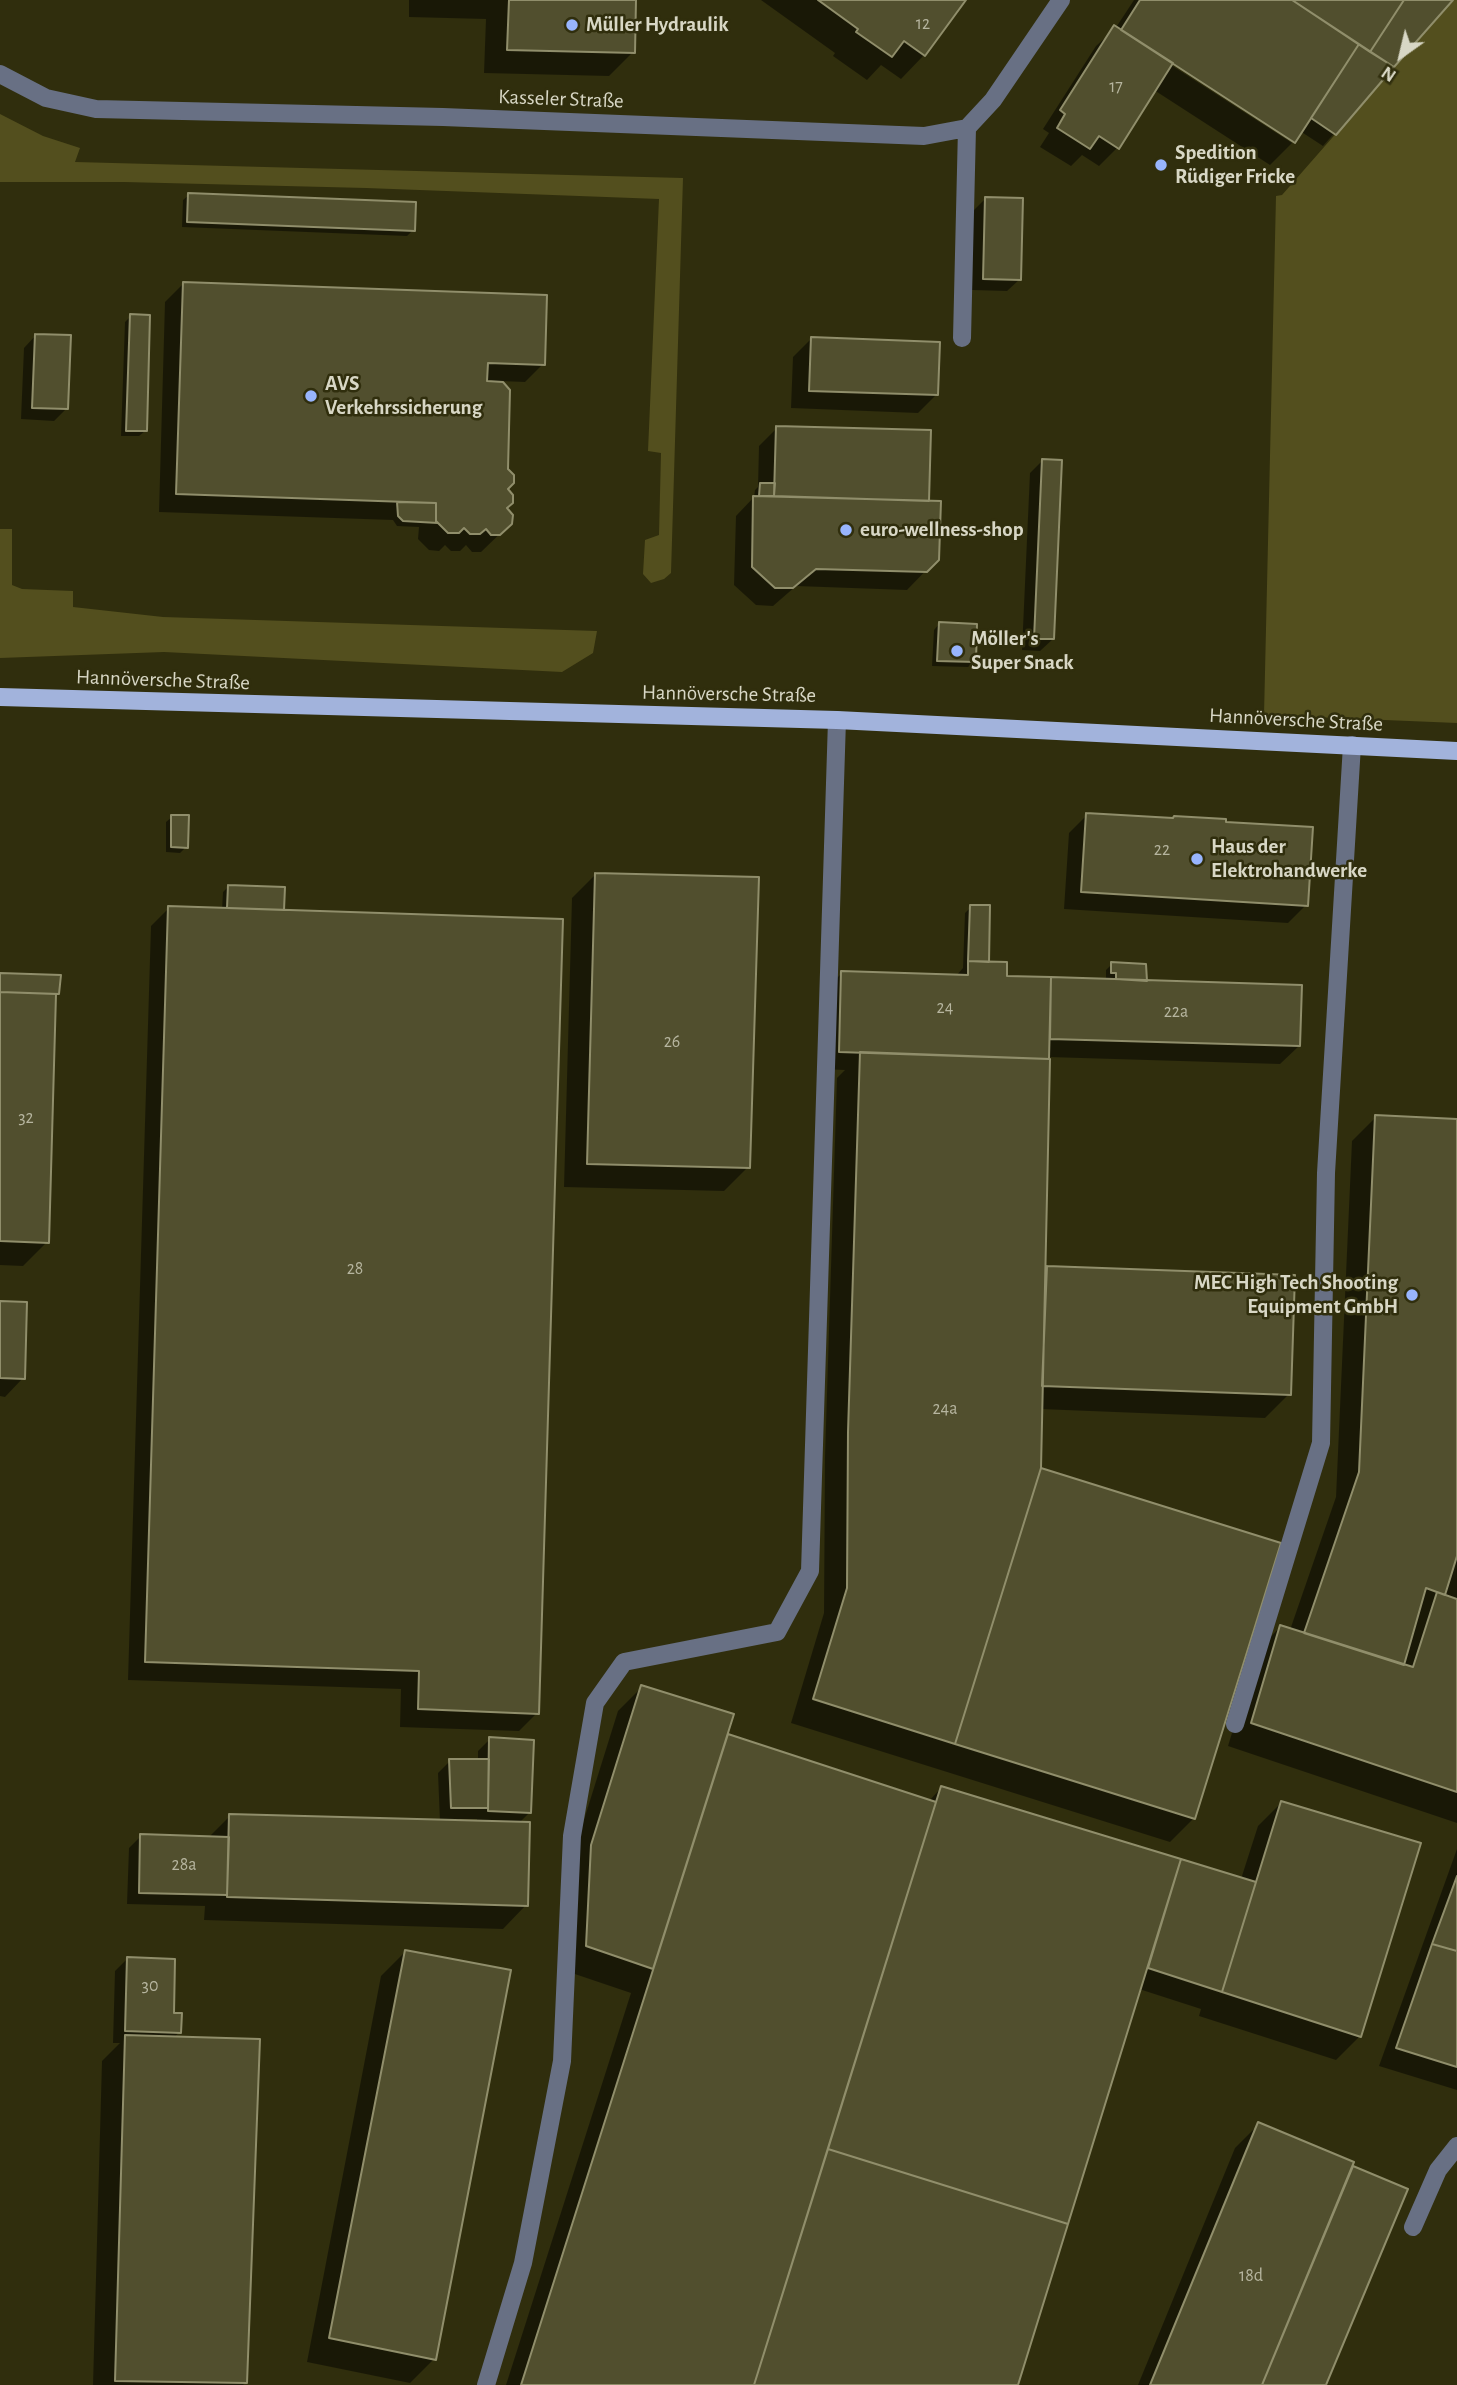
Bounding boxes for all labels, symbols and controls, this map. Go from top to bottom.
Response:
place label: Müller Hydraulik [586,12,729,38]
house number: 12 [916,13,930,35]
marker: Müller Hydraulik [564,17,580,33]
north arrow [1366,21,1436,91]
text: N [1378,62,1400,85]
house number: 17 [1109,76,1123,98]
street label: Kasseler Straße [498,84,624,114]
place label: Spedition Rüdiger Fricke [1175,140,1295,190]
marker: Spedition Rüdiger Fricke [1153,157,1169,173]
place label: AVS Verkehrssicherung [325,371,482,421]
marker: AVS Verkehrssicherung [303,388,319,404]
place label: euro-wellness-shop [860,517,1024,543]
marker: euro-wellness-shop [838,522,854,538]
place label: Möller's Super Snack [971,626,1074,676]
marker: Möller's Super Snack [949,643,965,659]
street label: Hannöversche Straße [76,664,250,696]
street label: Hannöversche Straße [642,680,816,708]
street label: Hannöversche Straße [1208,703,1384,737]
place label: Haus der Elektrohandwerke [1211,834,1367,884]
house number: 22 [1154,839,1170,861]
marker: Haus der Elektrohandwerke [1189,851,1205,867]
house number: 24 [937,997,953,1019]
house number: 22a [1164,1001,1188,1023]
house number: 26 [664,1031,680,1053]
house number: 32 [18,1107,34,1129]
house number: 28 [347,1258,363,1280]
place label: MEC High Tech Shooting Equipment GmbH [1194,1270,1398,1320]
marker: MEC High Tech Shooting Equipment GmbH [1404,1287,1420,1303]
house number: 24a [932,1398,958,1420]
house number: 28a [171,1854,197,1876]
house number: 30 [142,1975,158,1997]
house number: 18d [1239,2265,1263,2287]

